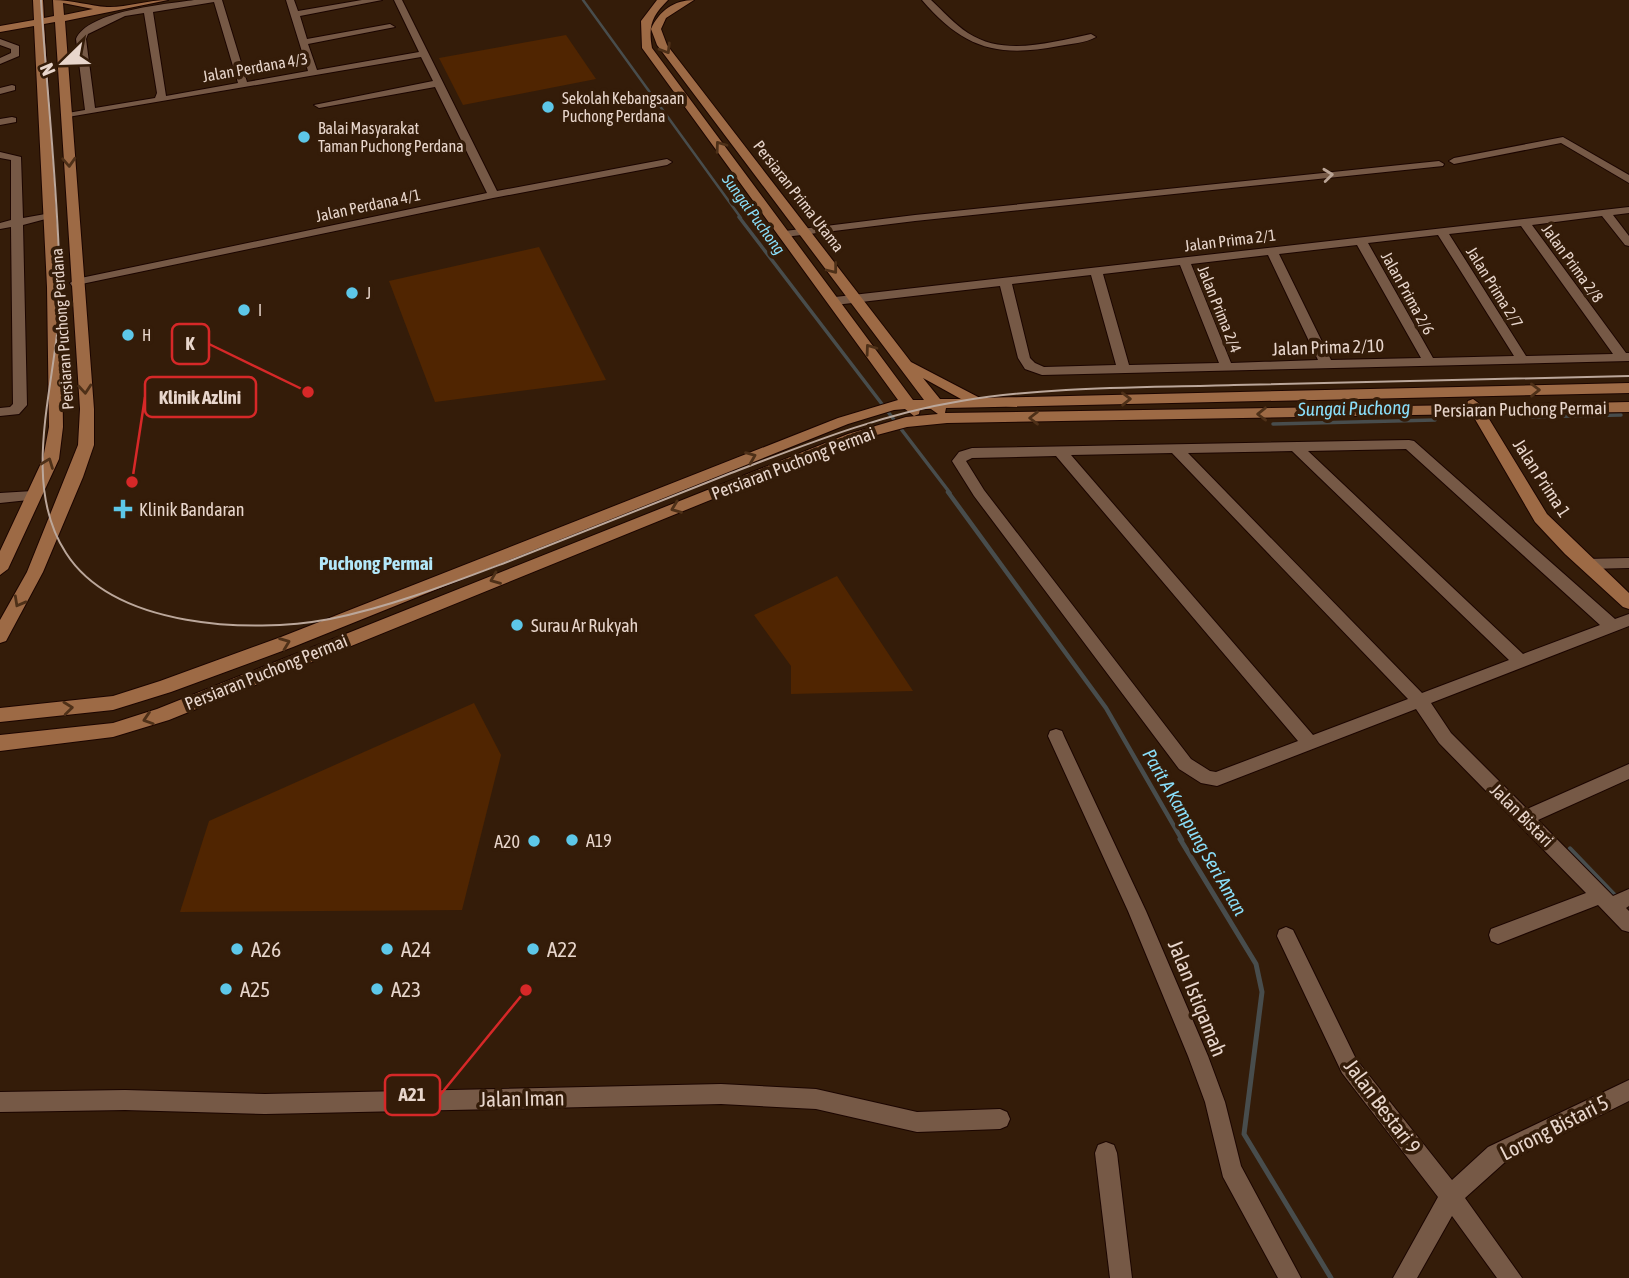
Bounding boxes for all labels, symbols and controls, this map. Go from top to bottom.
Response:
north arrow [28,28,98,98]
one-way arrow [657,41,670,54]
street label: Jalan Perdana 4/3 [201,49,309,85]
text: N [35,60,60,79]
place label: Sekolah Kebangsaan Puchong Perdana [562,89,685,126]
marker: Sekolah Kebangsaan Puchong Perdana [540,99,556,115]
place label: Balai Masyarakat Taman Puchong Perdana [318,119,464,156]
marker: Balai Masyarakat Taman Puchong Perdana [296,129,312,145]
street label: Persiaran Prima Utama [750,137,848,255]
one-way arrow [716,142,728,154]
one-way arrow [61,156,76,167]
one-way arrow [1323,168,1334,183]
water label: Sungai Puchong [717,170,789,258]
street label: Jalan Perdana 4/1 [314,185,422,225]
street label: Jalan Prima 2/8 [1539,220,1607,306]
street label: Jalan Prima 2/1 [1183,225,1277,255]
street label: Jalan Prima 2/7 [1463,243,1527,331]
street label: Persiaran Puchong Perdana [47,248,78,410]
street label: Jalan Prima 2/6 [1378,248,1438,338]
one-way arrow [825,261,838,274]
street label: Jalan Prima 2/4 [1194,263,1246,355]
place label: J [366,284,371,302]
marker: J [344,285,360,301]
place label: I [258,301,262,319]
marker: I [236,302,252,318]
callout: K [172,324,209,364]
place label: H [142,326,151,344]
marker: H [120,327,136,343]
text: K [185,332,195,354]
street label: Jalan Prima 2/10 [1272,335,1384,359]
one-way arrow [866,344,878,357]
callout: Klinik Azlini [145,377,256,417]
one-way arrow [1530,382,1541,398]
one-way arrow [77,383,92,394]
text: Klinik Azlini [159,386,241,408]
one-way arrow [1121,391,1132,406]
water label: Sungai Puchong [1297,396,1411,420]
street label: Persiaran Puchong Permai [1433,397,1607,421]
one-way arrow [1256,406,1267,422]
one-way arrow [1029,410,1039,426]
street label: Persiaran Puchong Permai [708,422,878,504]
street label: Jalan Prima 1 [1509,435,1575,521]
one-way arrow [744,452,756,466]
one-way arrow [39,457,53,469]
marker: Klinik Bandaran [113,499,133,519]
place label: Klinik Bandaran [139,499,245,520]
one-way arrow [671,499,683,513]
district label: Puchong Permai [319,552,433,574]
one-way arrow [490,571,502,585]
one-way arrow [14,595,27,607]
place label: Surau Ar Rukyah [531,615,638,636]
marker: Surau Ar Rukyah [509,617,525,633]
street label: Persiaran Puchong Permai [182,630,350,714]
one-way arrow [278,637,290,651]
one-way arrow [63,701,74,716]
one-way arrow [142,711,155,725]
water label: Parit A Kampung Seri Aman [1138,745,1252,919]
street label: Jalan Bistari [1486,779,1558,851]
place label: A19 [586,830,612,851]
place label: A20 [494,831,520,852]
marker: A19 [564,832,580,848]
marker: A20 [526,833,542,849]
street label: Jalan Istiqamah [1164,936,1232,1060]
place label: A26 [251,937,281,961]
place label: A24 [401,937,431,961]
place label: A22 [547,937,577,961]
marker: A26 [229,941,245,957]
marker: A24 [379,941,395,957]
marker: A22 [525,941,541,957]
place label: A25 [240,977,270,1001]
place label: A23 [391,977,421,1001]
marker: A25 [218,981,234,997]
marker: A23 [369,981,385,997]
street label: Jalan Bestari 9 [1340,1054,1426,1158]
callout: A21 [385,1075,440,1115]
text: A21 [397,1083,426,1105]
street label: Jalan Iman [479,1085,565,1111]
street label: Lorong Bistari 5 [1496,1090,1612,1164]

